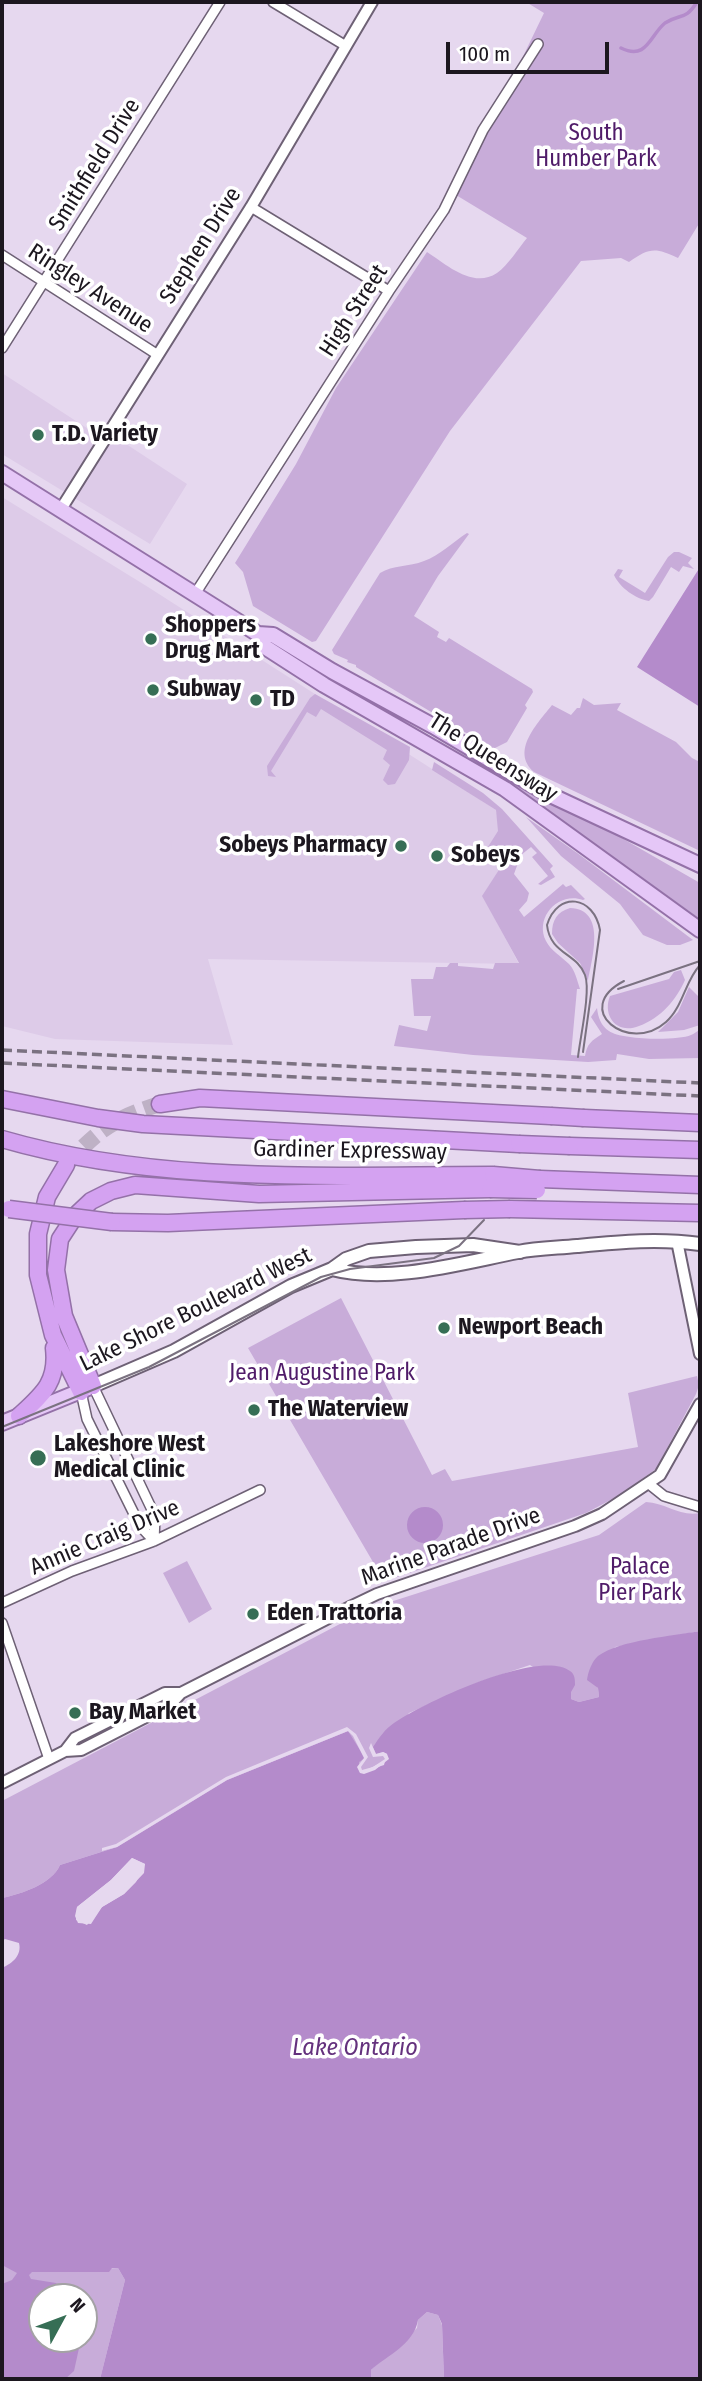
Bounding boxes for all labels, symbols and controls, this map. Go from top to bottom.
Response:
scale bar [450,28,613,72]
text: 100 m [459,41,510,67]
street label: Smithfield Drive [43,94,147,236]
park label: South Humber Park [535,120,657,174]
street label: Stephen Drive [154,183,248,309]
street label: Ringley Avenue [22,238,158,340]
street label: High Street [314,260,394,362]
place label: T.D. Variety [52,421,158,449]
marker: T.D. Variety [30,427,46,443]
place label: Shoppers Drug Mart [165,612,260,666]
marker: Shoppers Drug Mart [143,631,159,647]
place label: Subway [167,676,241,704]
marker: Subway [145,682,161,698]
place label: TD [270,686,295,714]
marker: TD [248,692,264,708]
street label: The Queensway [424,707,562,809]
place label: Sobeys Pharmacy [219,832,387,860]
marker: Sobeys Pharmacy [393,838,409,854]
place label: Sobeys [451,842,520,870]
marker: Sobeys [429,848,445,864]
street label: Gardiner Expressway [253,1136,447,1166]
street label: Lake Shore Boulevard West [76,1242,316,1378]
place label: Newport Beach [458,1314,603,1342]
marker: Newport Beach [436,1320,452,1336]
park label: Jean Augustine Park [229,1360,415,1388]
place label: The Waterview [268,1396,408,1424]
marker: The Waterview [246,1402,262,1418]
place label: Lakeshore West Medical Clinic [54,1431,205,1485]
marker: Lakeshore West Medical Clinic [28,1448,48,1468]
street label: Annie Craig Drive [26,1494,184,1582]
street label: Marine Parade Drive [358,1502,544,1592]
park label: Palace Pier Park [598,1554,682,1608]
place label: Eden Trattoria [267,1600,402,1628]
marker: Eden Trattoria [245,1606,261,1622]
place label: Bay Market [89,1699,196,1727]
marker: Bay Market [67,1705,83,1721]
water label: Lake Ontario [292,2034,418,2062]
north arrow [28,2283,98,2353]
text: N [65,2293,90,2317]

